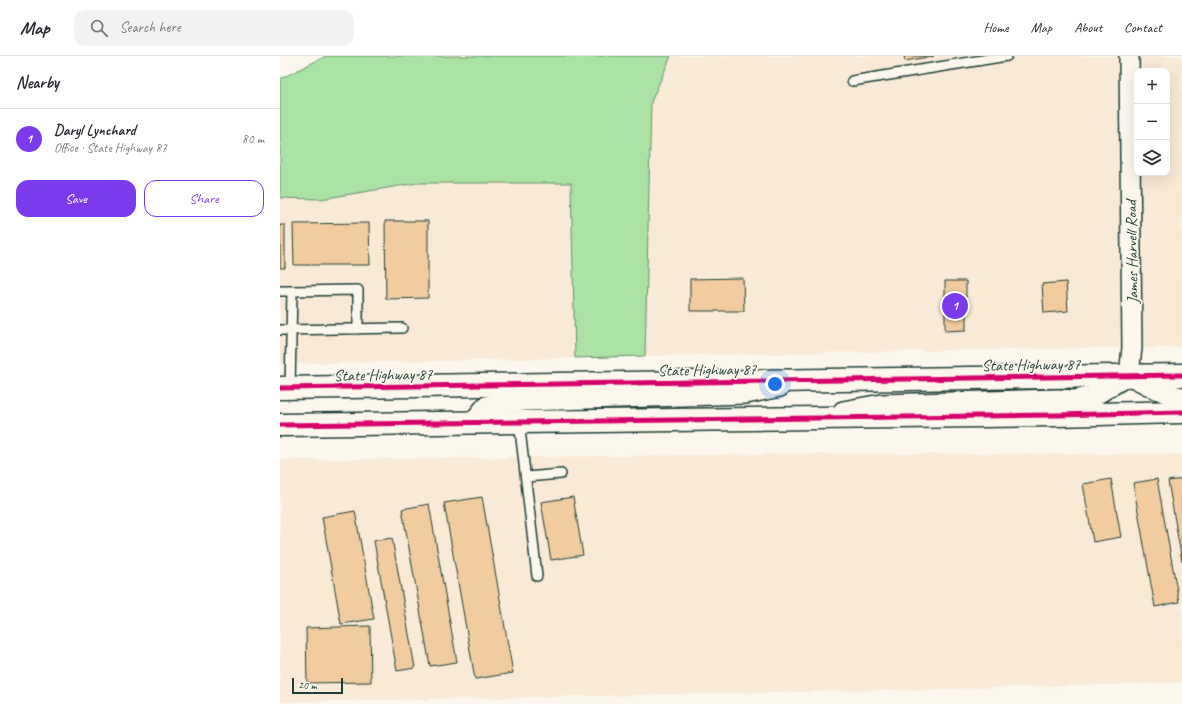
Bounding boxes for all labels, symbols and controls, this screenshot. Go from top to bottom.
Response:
search box [74,10,354,46]
text: Map [20,16,50,40]
icon: search [88,17,110,39]
text: Search here [120,18,181,37]
text: Home [983,19,1009,36]
text: Map [1031,19,1052,36]
text: About [1074,19,1102,36]
text: Contact [1124,19,1162,36]
map controls [1134,68,1170,176]
button: + [1134,68,1170,104]
text: Nearby [16,72,59,93]
button: − [1134,104,1170,140]
text: Daryl Lynchard [54,121,136,140]
text: 1 [26,131,32,147]
text: 80 m [242,131,264,147]
text: Office · State Highway 87 [54,140,167,156]
button: layers [1134,140,1170,176]
button: Save [16,180,136,217]
button: Share [144,180,264,217]
street label: James Harvell Road [1121,197,1143,305]
pin: 1 [942,291,968,321]
street label: State Highway 87 [981,354,1081,376]
street label: State Highway 87 [657,359,757,381]
street label: State Highway 87 [333,364,433,386]
your location [765,374,785,394]
scale bar [292,676,343,695]
text: 20 m [298,678,317,692]

